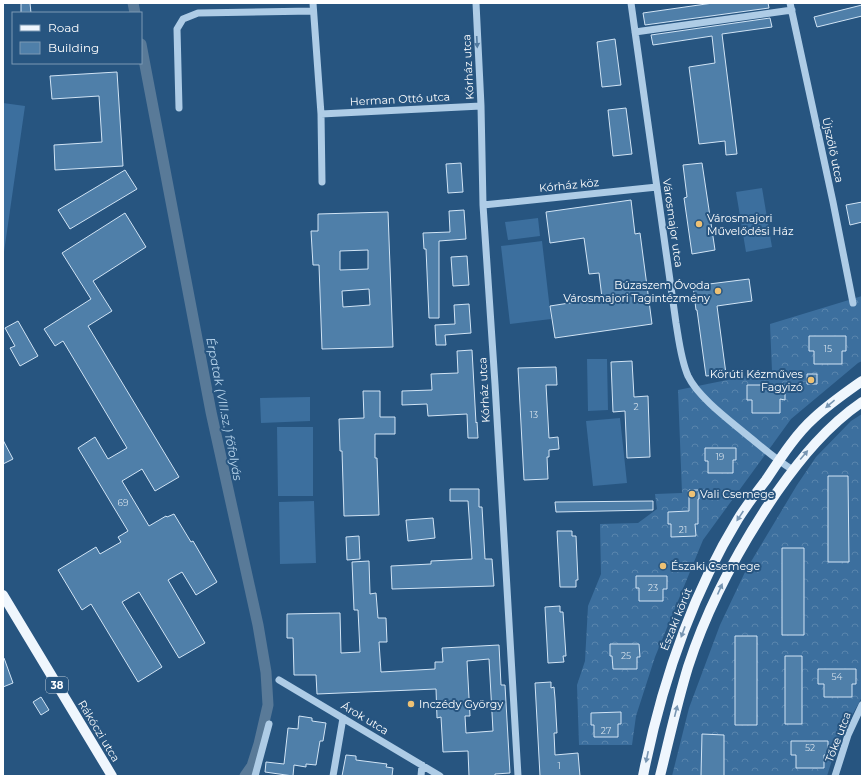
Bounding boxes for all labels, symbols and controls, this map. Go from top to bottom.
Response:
legend [12,12,142,64]
text: Road [48,20,79,35]
street label: Kórház utca [459,34,477,100]
one-way arrow [474,36,481,48]
text: Building [48,40,99,55]
street label: Herman Ottó utca [350,89,450,109]
street label: Újszőlő utca [819,116,847,184]
street label: Kórház köz [538,175,600,195]
street label: Városmajor utca [660,178,686,268]
place label: Városmajori Művelődési Ház [707,211,794,238]
marker: Városmajori Művelődési Ház [694,219,704,229]
place label: Búzaszem Óvoda Városmajori Tagintézmény [563,278,710,305]
marker: Búzaszem Óvoda Városmajori Tagintézmény [713,286,723,296]
water label: Érpatak (VIII.sz.) főfolyás [203,336,246,482]
house number: 15 [824,343,832,354]
street label: Kórház utca [475,357,493,423]
place label: Körúti Kézműves Fagyizó [710,367,804,394]
marker: Körúti Kézműves Fagyizó [806,375,816,385]
one-way arrow [825,399,836,408]
house number: 2 [633,401,639,412]
house number: 13 [530,409,538,420]
one-way arrow [799,450,808,461]
house number: 19 [716,451,725,462]
place label: Vali Csemege [700,487,775,501]
marker: Vali Csemege [687,489,697,499]
house number: 69 [118,497,129,508]
one-way arrow [737,510,744,521]
house number: 21 [679,524,687,535]
place label: Északi Csemege [671,559,761,573]
marker: Északi Csemege [658,561,668,571]
house number: 23 [648,582,658,593]
one-way arrow [717,583,724,595]
street label: Északi körút [657,585,695,653]
one-way arrow [680,627,686,639]
house number: 25 [621,650,631,661]
house number: 54 [831,671,843,682]
road number: 38 [46,677,68,693]
place label: Inczédy György [419,697,503,711]
street label: Rákóczi utca [75,698,123,764]
street label: Árok utca [339,698,391,738]
marker: Inczédy György [406,699,416,709]
one-way arrow [673,705,679,717]
street label: Tőke utca [822,710,854,764]
house number: 27 [601,725,611,736]
house number: 52 [805,742,815,753]
one-way arrow [643,751,649,763]
house number: 1 [557,760,561,771]

